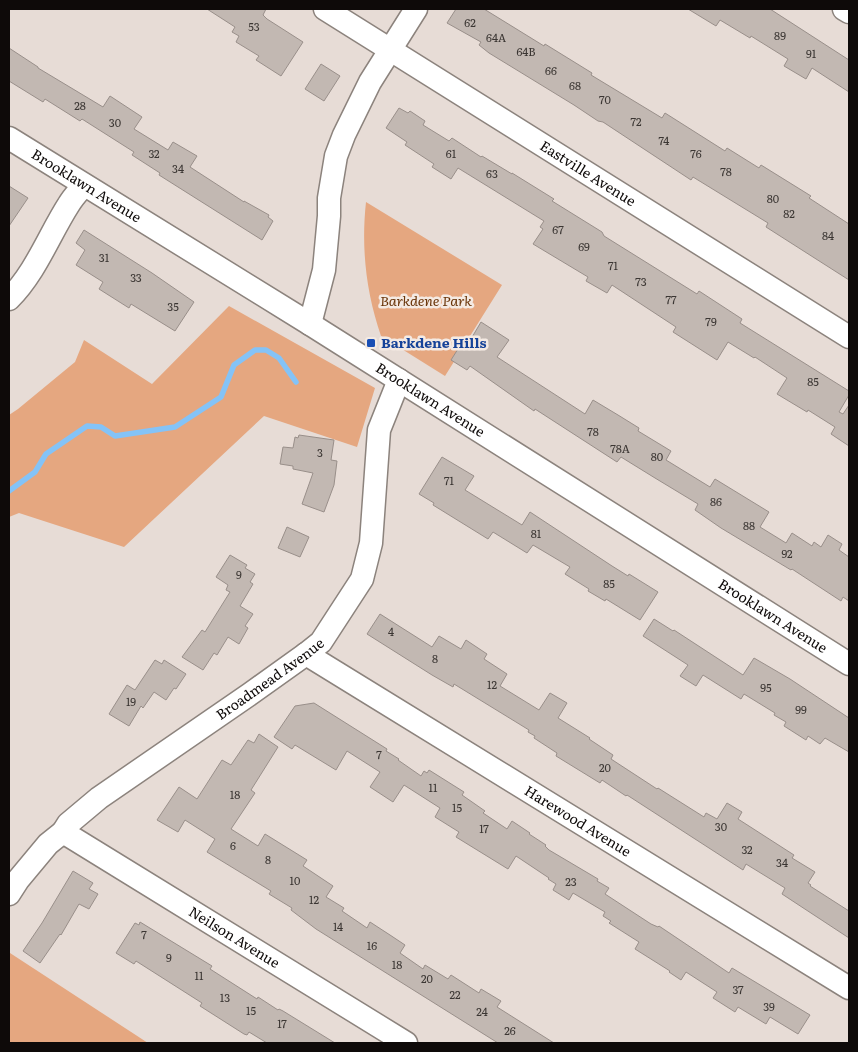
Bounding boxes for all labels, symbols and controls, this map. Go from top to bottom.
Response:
house number: 62 [464,14,476,30]
house number: 53 [248,18,260,34]
house number: 89 [774,27,786,43]
house number: 64A [486,29,506,45]
house number: 64B [516,43,536,59]
house number: 91 [806,45,817,61]
house number: 66 [545,62,557,78]
house number: 68 [569,77,581,93]
house number: 70 [599,91,611,107]
house number: 28 [74,97,86,113]
house number: 72 [630,113,642,129]
house number: 30 [109,114,121,130]
house number: 74 [659,132,669,148]
street label: Eastville Avenue [537,135,640,210]
street label: Brooklawn Avenue [28,143,146,226]
house number: 32 [148,145,160,161]
house number: 61 [446,145,457,161]
house number: 76 [690,145,702,161]
house number: 34 [172,160,184,176]
house number: 78 [720,163,732,179]
house number: 63 [486,165,498,181]
house number: 80 [767,190,779,206]
house number: 82 [783,205,795,221]
house number: 67 [552,221,564,237]
house number: 84 [822,227,834,243]
house number: 69 [578,238,590,254]
house number: 31 [99,249,110,265]
house number: 71 [608,257,619,273]
house number: 33 [130,269,142,285]
house number: 73 [635,273,647,289]
park label: Barkdene Park [380,290,472,310]
house number: 77 [665,291,677,307]
house number: 35 [167,298,179,314]
house number: 79 [705,313,717,329]
place label: Barkdene Hills [381,332,486,352]
marker: Barkdene Hills [365,337,377,349]
street label: Brooklawn Avenue [372,357,489,441]
house number: 85 [807,373,819,389]
house number: 78 [587,423,599,439]
house number: 78A [610,440,630,456]
house number: 3 [317,444,323,460]
house number: 80 [651,448,663,464]
house number: 71 [444,472,455,488]
house number: 86 [710,493,722,509]
house number: 88 [743,517,755,533]
house number: 81 [531,525,542,541]
house number: 92 [781,545,793,561]
house number: 9 [236,566,242,582]
street label: Brooklawn Avenue [715,573,832,657]
house number: 85 [603,575,615,591]
house number: 4 [388,623,394,639]
street label: Broadmead Avenue [211,633,328,724]
house number: 8 [432,650,438,666]
house number: 12 [487,676,497,692]
house number: 95 [760,679,772,695]
house number: 19 [126,693,136,709]
house number: 99 [795,701,807,717]
house number: 7 [376,746,382,762]
house number: 20 [599,759,611,775]
house number: 11 [429,779,438,795]
street label: Harewood Avenue [521,780,635,861]
house number: 18 [230,786,240,802]
house number: 15 [452,799,462,815]
house number: 30 [715,818,727,834]
house number: 17 [479,820,489,836]
house number: 6 [230,837,236,853]
house number: 32 [741,841,753,857]
house number: 8 [265,851,271,867]
house number: 34 [776,854,788,870]
house number: 10 [290,872,300,888]
house number: 23 [565,873,577,889]
house number: 12 [309,891,319,907]
street label: Neilson Avenue [185,901,284,972]
house number: 14 [333,918,343,934]
house number: 7 [141,926,147,942]
house number: 16 [367,937,377,953]
house number: 9 [166,949,172,965]
house number: 18 [392,956,402,972]
house number: 11 [195,967,204,983]
house number: 20 [421,970,433,986]
house number: 37 [732,981,744,997]
house number: 22 [449,986,461,1002]
house number: 13 [220,989,230,1005]
house number: 39 [763,998,775,1014]
house number: 15 [246,1002,256,1018]
house number: 24 [476,1003,488,1019]
house number: 17 [277,1015,287,1031]
house number: 26 [504,1022,516,1038]

